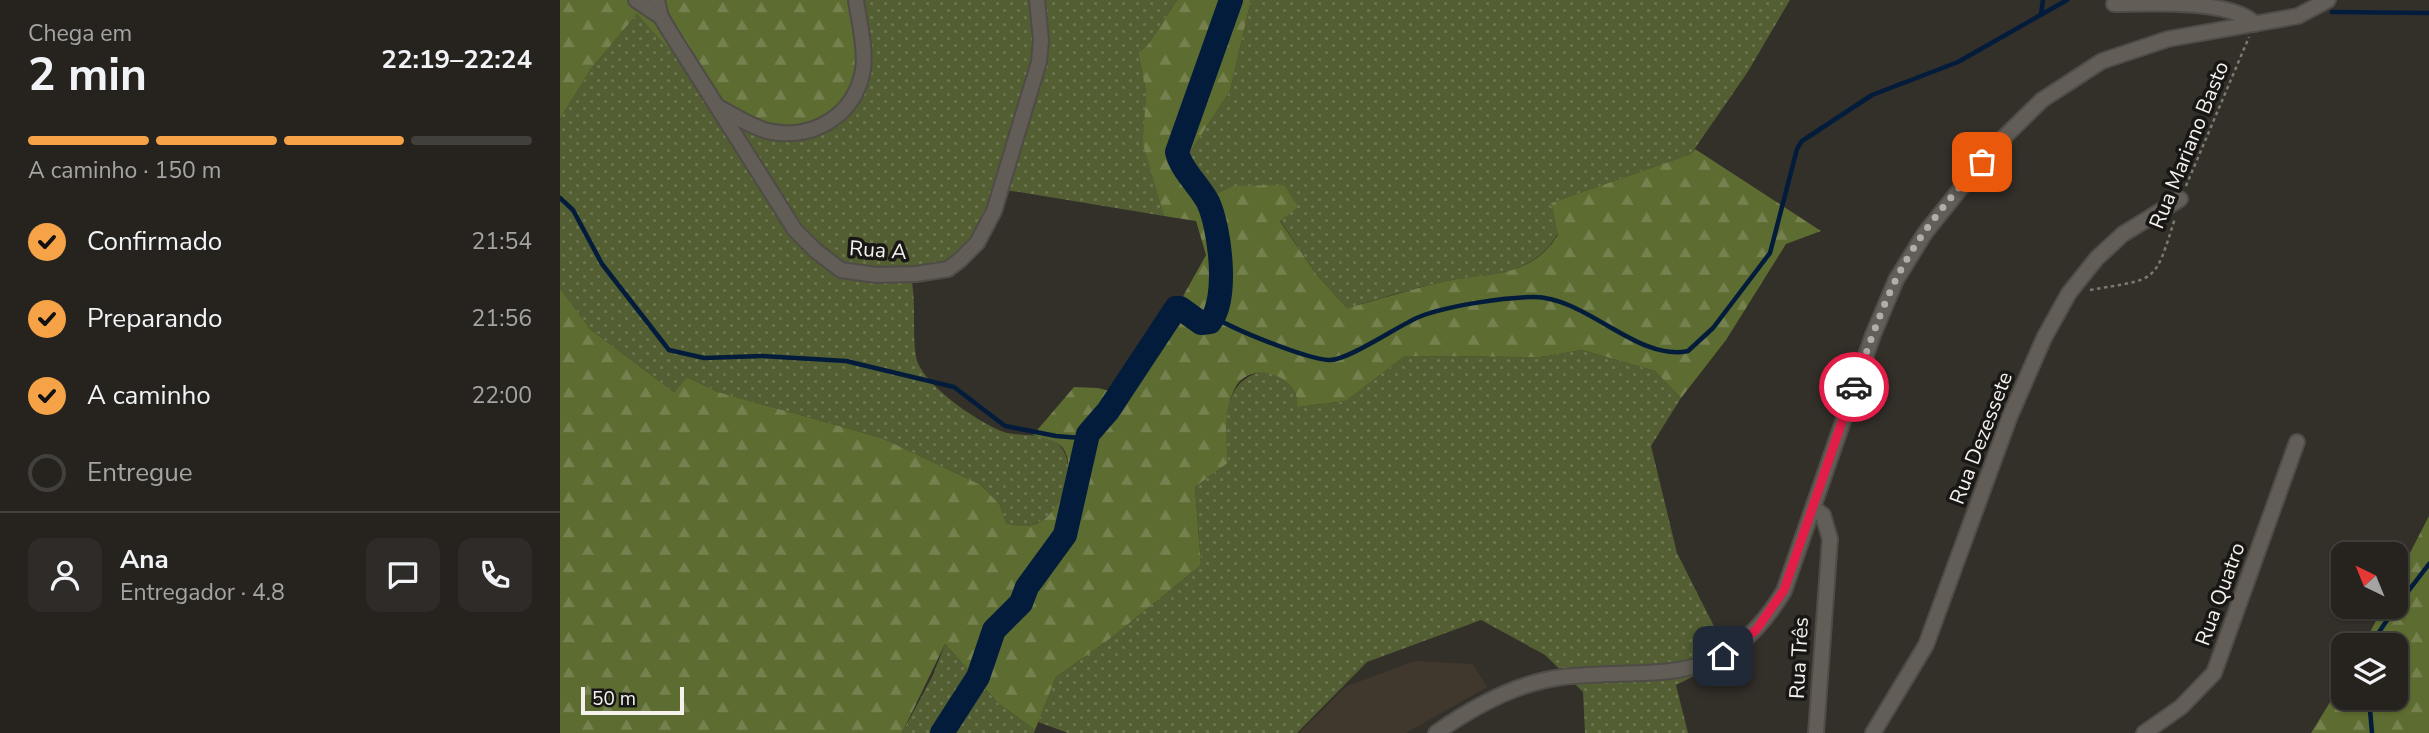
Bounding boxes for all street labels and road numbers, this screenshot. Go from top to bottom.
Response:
street label: Rua Mariano Basto [2143,57,2235,233]
street label: Rua A [848,234,908,266]
street label: Rua Dezessete [1943,368,2019,508]
street label: Rua Quatro [2188,539,2252,649]
street label: Rua Três [1783,616,1815,700]

